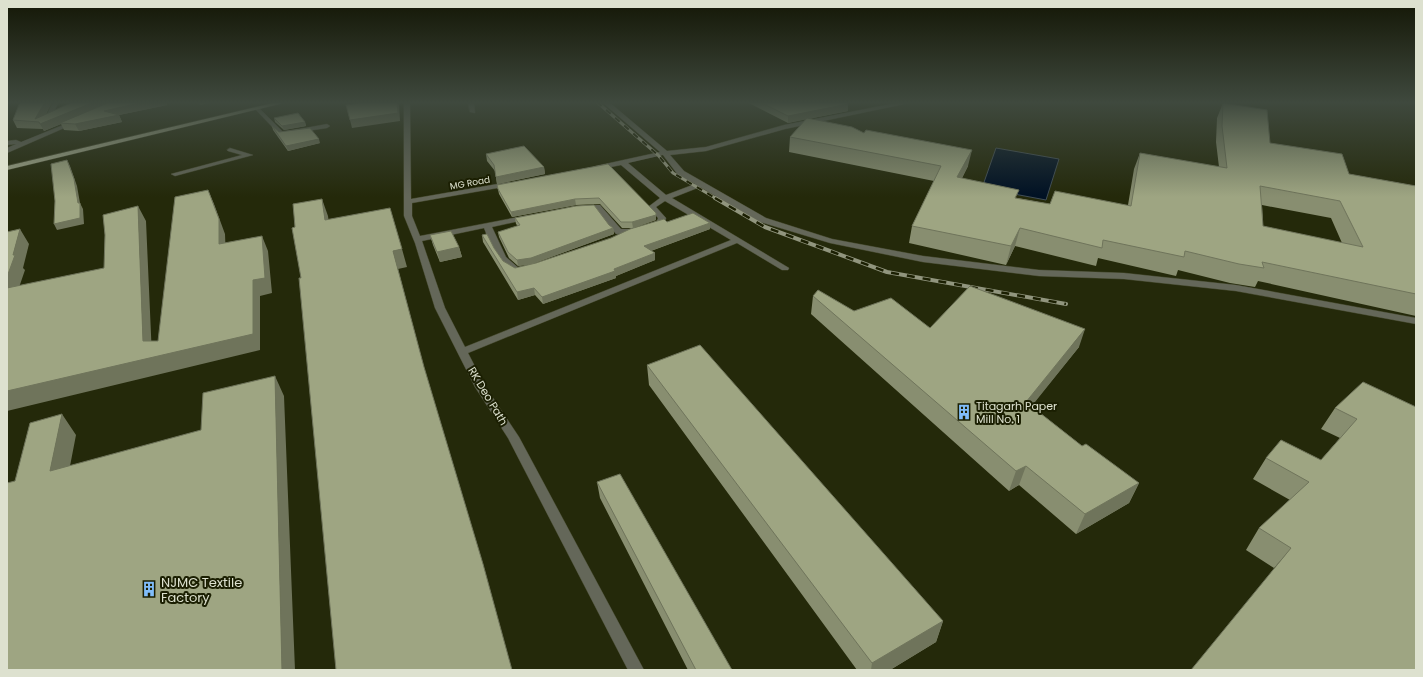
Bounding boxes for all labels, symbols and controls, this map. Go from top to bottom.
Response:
street label: MG Road [449,174,491,192]
street label: RK Deo Path [464,364,512,428]
place label: Titagarh Paper Mill No. 1 [976,398,1057,427]
building icon: Titagarh Paper Mill No. 1 [955,403,973,421]
place label: NJMC Textile Factory [161,573,242,607]
building icon: NJMC Textile Factory [140,580,158,598]

